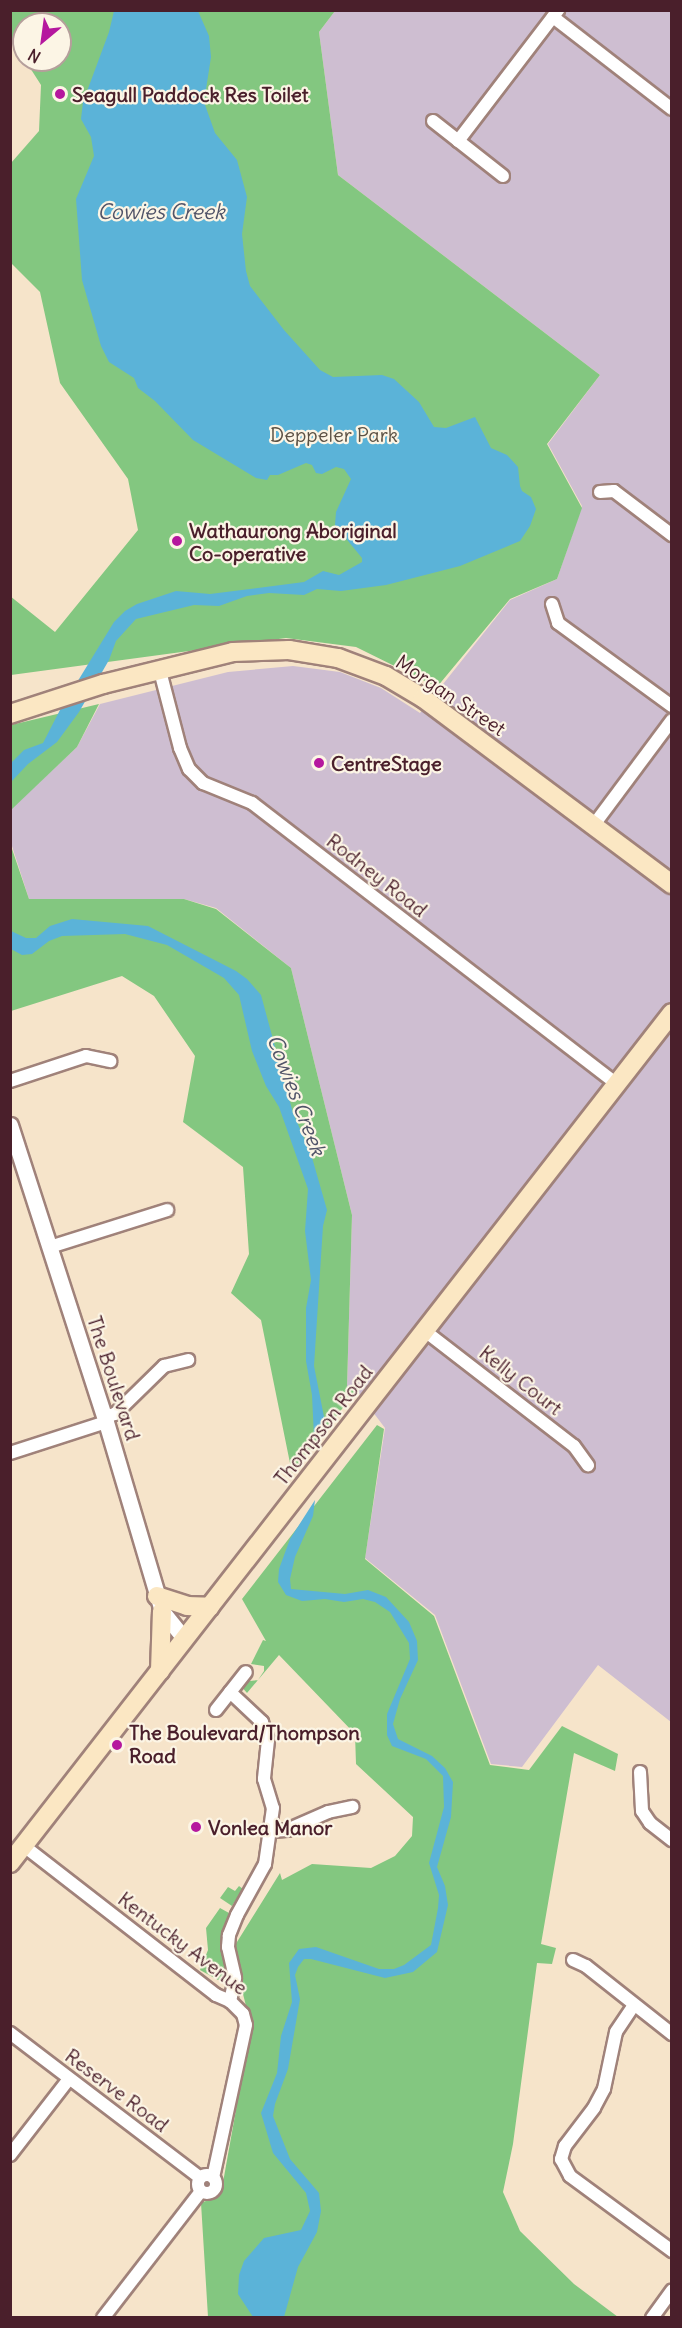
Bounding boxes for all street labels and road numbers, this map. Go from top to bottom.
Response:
street label: Morgan Street [391,649,511,741]
street label: Rodney Road [322,828,432,922]
street label: The Boulevard [83,1313,145,1443]
street label: Kelly Court [475,1340,567,1420]
street label: Thompson Road [269,1360,377,1490]
street label: Kentucky Avenue [114,1887,252,1999]
street label: Reserve Road [61,2043,173,2137]

